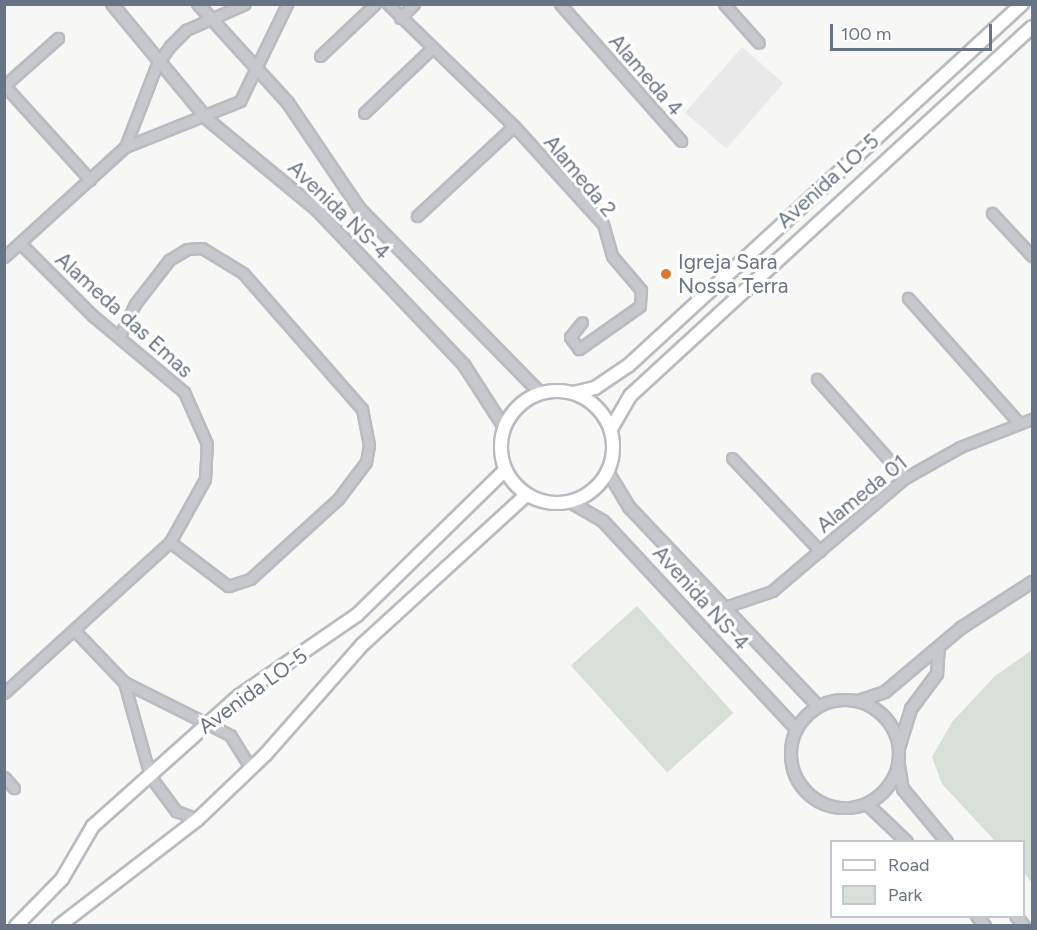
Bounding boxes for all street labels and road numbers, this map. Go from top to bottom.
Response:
street label: Alameda 4 [604,29,688,121]
street label: Avenida LO-5 [772,129,884,233]
street label: Alameda 2 [539,130,621,222]
street label: Avenida NS-4 [283,155,395,265]
street label: Alameda das Emas [50,247,198,383]
street label: Alameda 01 [812,450,912,538]
street label: Avenida NS-4 [648,541,754,655]
street label: Avenida LO-5 [194,643,312,739]

